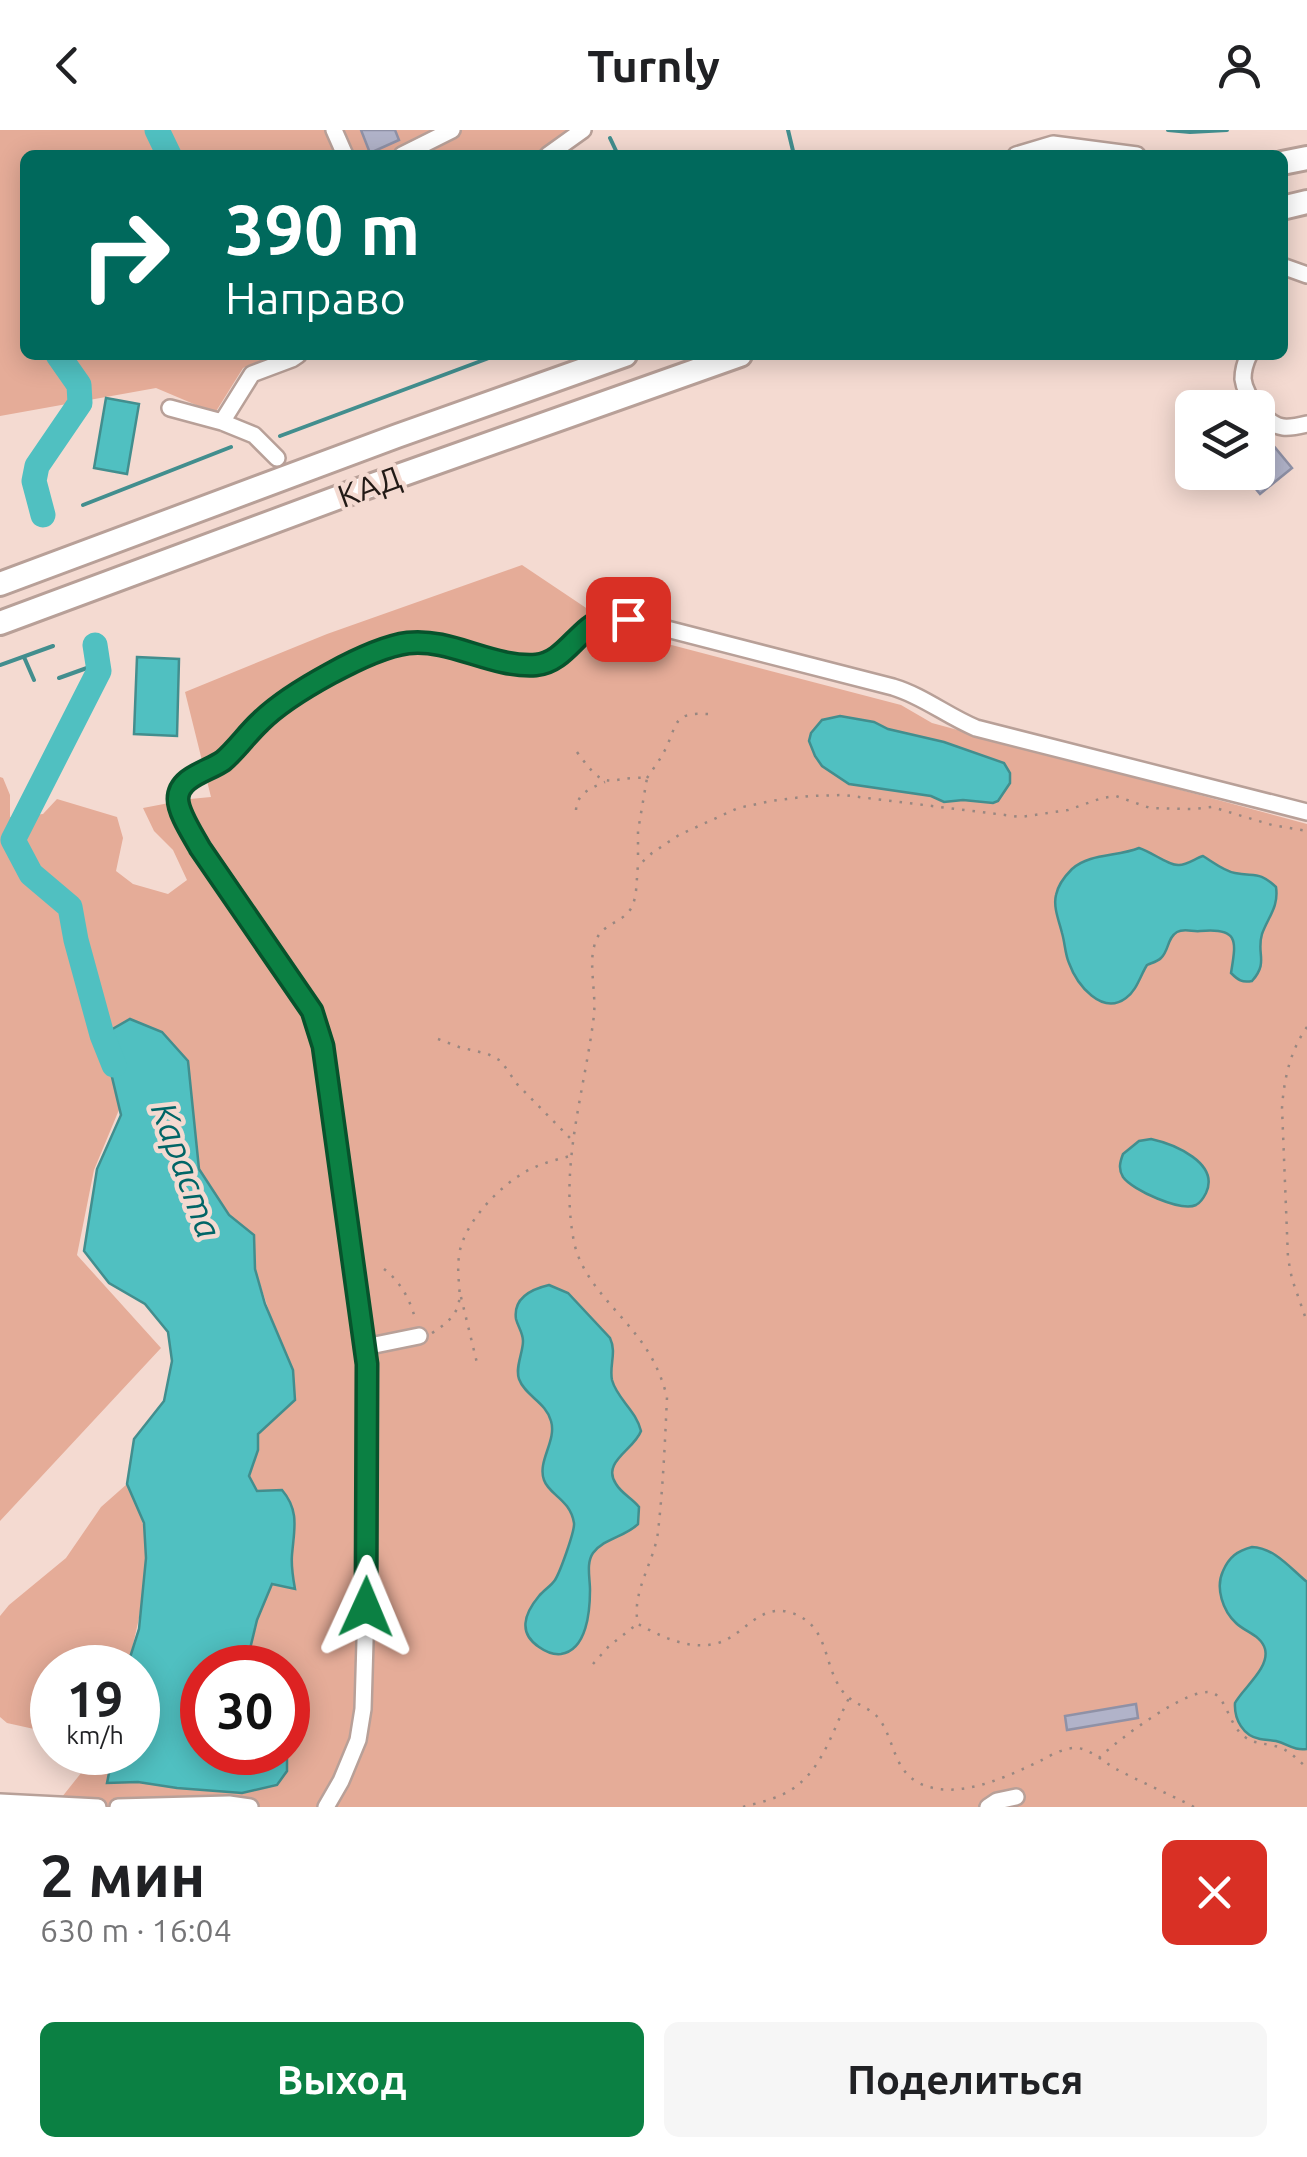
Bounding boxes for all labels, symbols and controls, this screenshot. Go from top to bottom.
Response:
icon: back [40,38,95,93]
icon: person [1212,38,1267,93]
text: Turnly [587,40,720,91]
icon: right [60,190,190,320]
text: 390 m [225,190,420,268]
text: Направо [225,272,406,323]
map controls [1175,390,1275,490]
button: layers [1175,390,1275,490]
street label: КАД [333,458,405,514]
pin [586,577,671,662]
icon: arrive [601,592,656,647]
water label: Караста [144,1097,230,1243]
position arrow [314,1555,418,1659]
speed limit sign: 30 [180,1645,310,1775]
text: 19 [67,1670,123,1726]
text: km/h [66,1721,124,1749]
button: close [1162,1840,1267,1945]
text: 2 мин [40,1841,205,1908]
text: 630 m · 16:04 [40,1912,232,1948]
button: Выход [40,2022,644,2137]
button: Поделиться [664,2022,1267,2137]

